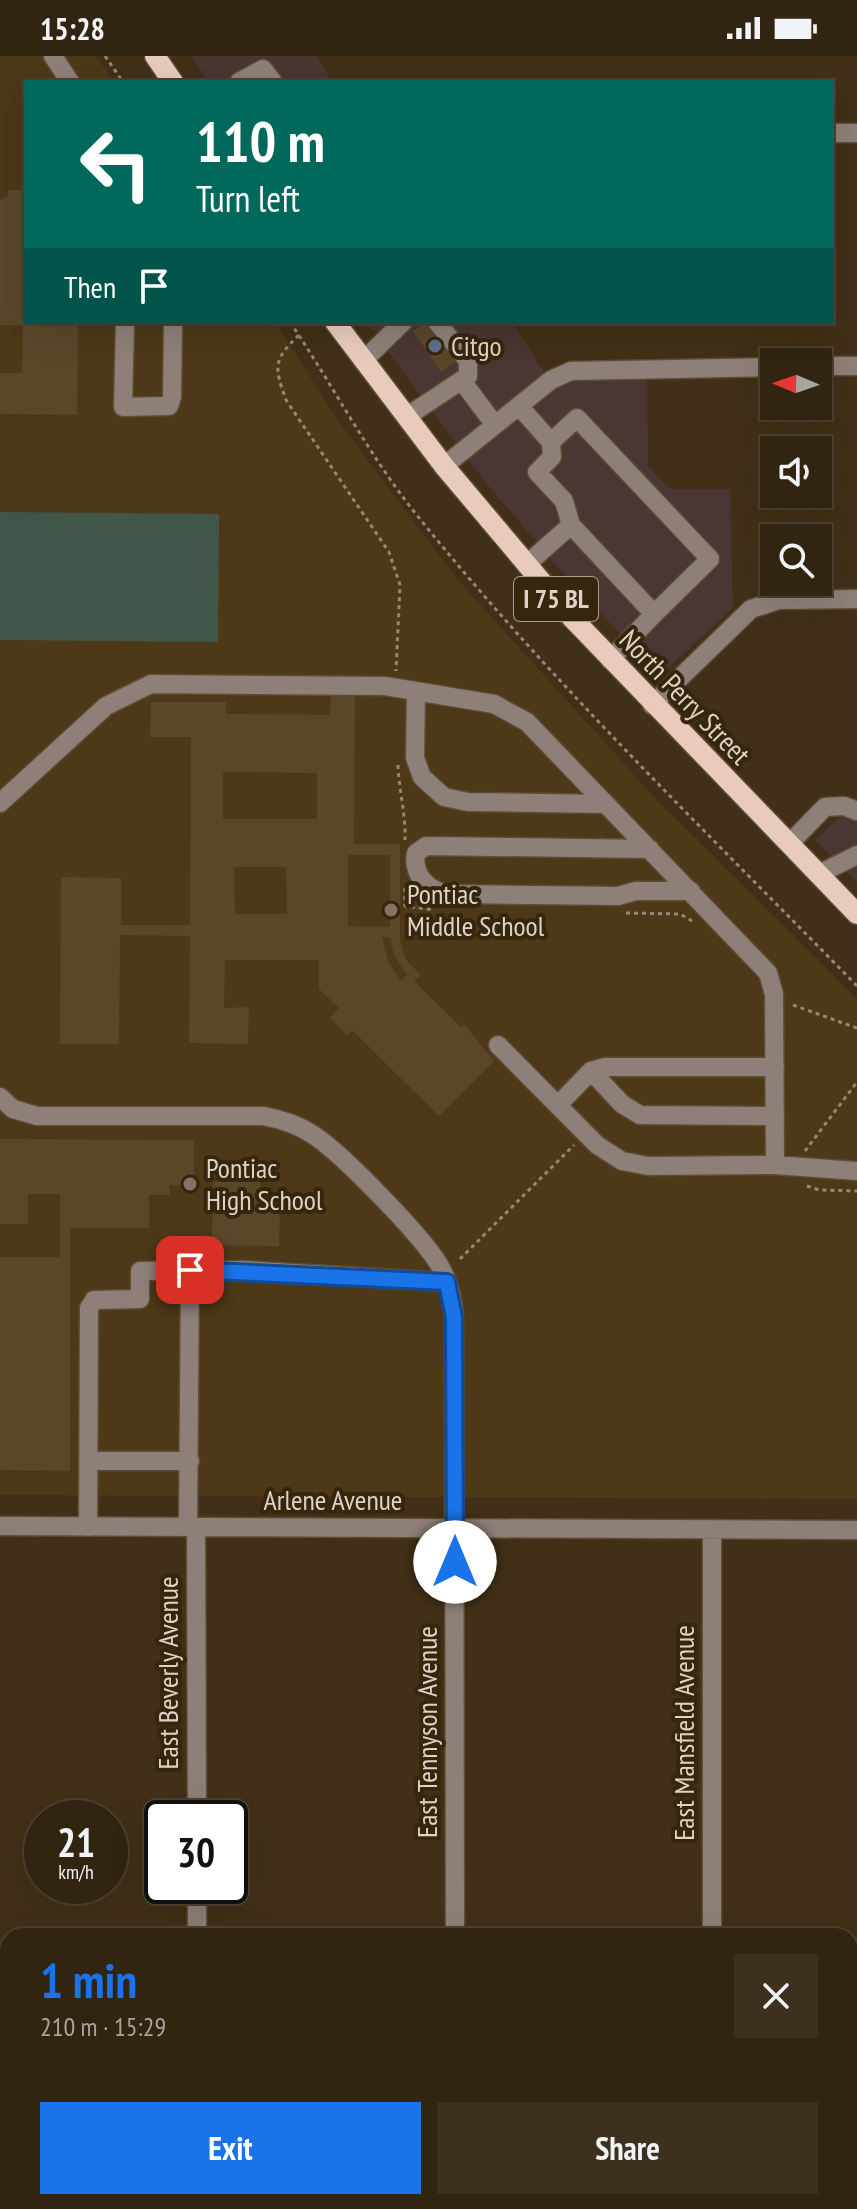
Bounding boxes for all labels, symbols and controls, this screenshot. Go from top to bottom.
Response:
text: 15:28 [40,9,105,48]
text: 110 m [196,105,325,177]
icon: left [64,112,168,216]
text: Turn left [196,175,300,222]
icon: arrive [132,264,176,308]
text: Then [64,267,116,306]
place label: Citgo [451,327,502,364]
marker: Citgo [426,337,444,355]
north arrow [760,348,832,420]
map controls [760,348,832,596]
button: sound [760,436,832,508]
button: search [760,524,832,596]
road number: I 75 BL [514,577,598,621]
street label: North Perry Street [612,621,759,772]
place label: Pontiac Middle School [407,875,545,944]
marker: Pontiac Middle School [382,901,400,919]
place label: Pontiac High School [206,1149,323,1218]
marker: Pontiac High School [181,1175,199,1193]
pin [156,1236,224,1304]
icon: arrive [168,1248,212,1292]
street label: Arlene Avenue [264,1481,402,1518]
position arrow [413,1520,497,1604]
street label: East Beverly Avenue [149,1577,186,1769]
street label: East Mansfield Avenue [665,1625,702,1841]
street label: East Tennyson Avenue [408,1626,445,1838]
speed limit sign: 30 [144,1800,248,1904]
text: 21 [57,1816,95,1868]
text: km/h [58,1859,94,1885]
text: 1 min [40,1949,137,2011]
button: close [734,1954,818,2038]
text: 210 m · 15:29 [40,2010,166,2043]
button: Exit [40,2102,421,2194]
button: Share [437,2102,818,2194]

